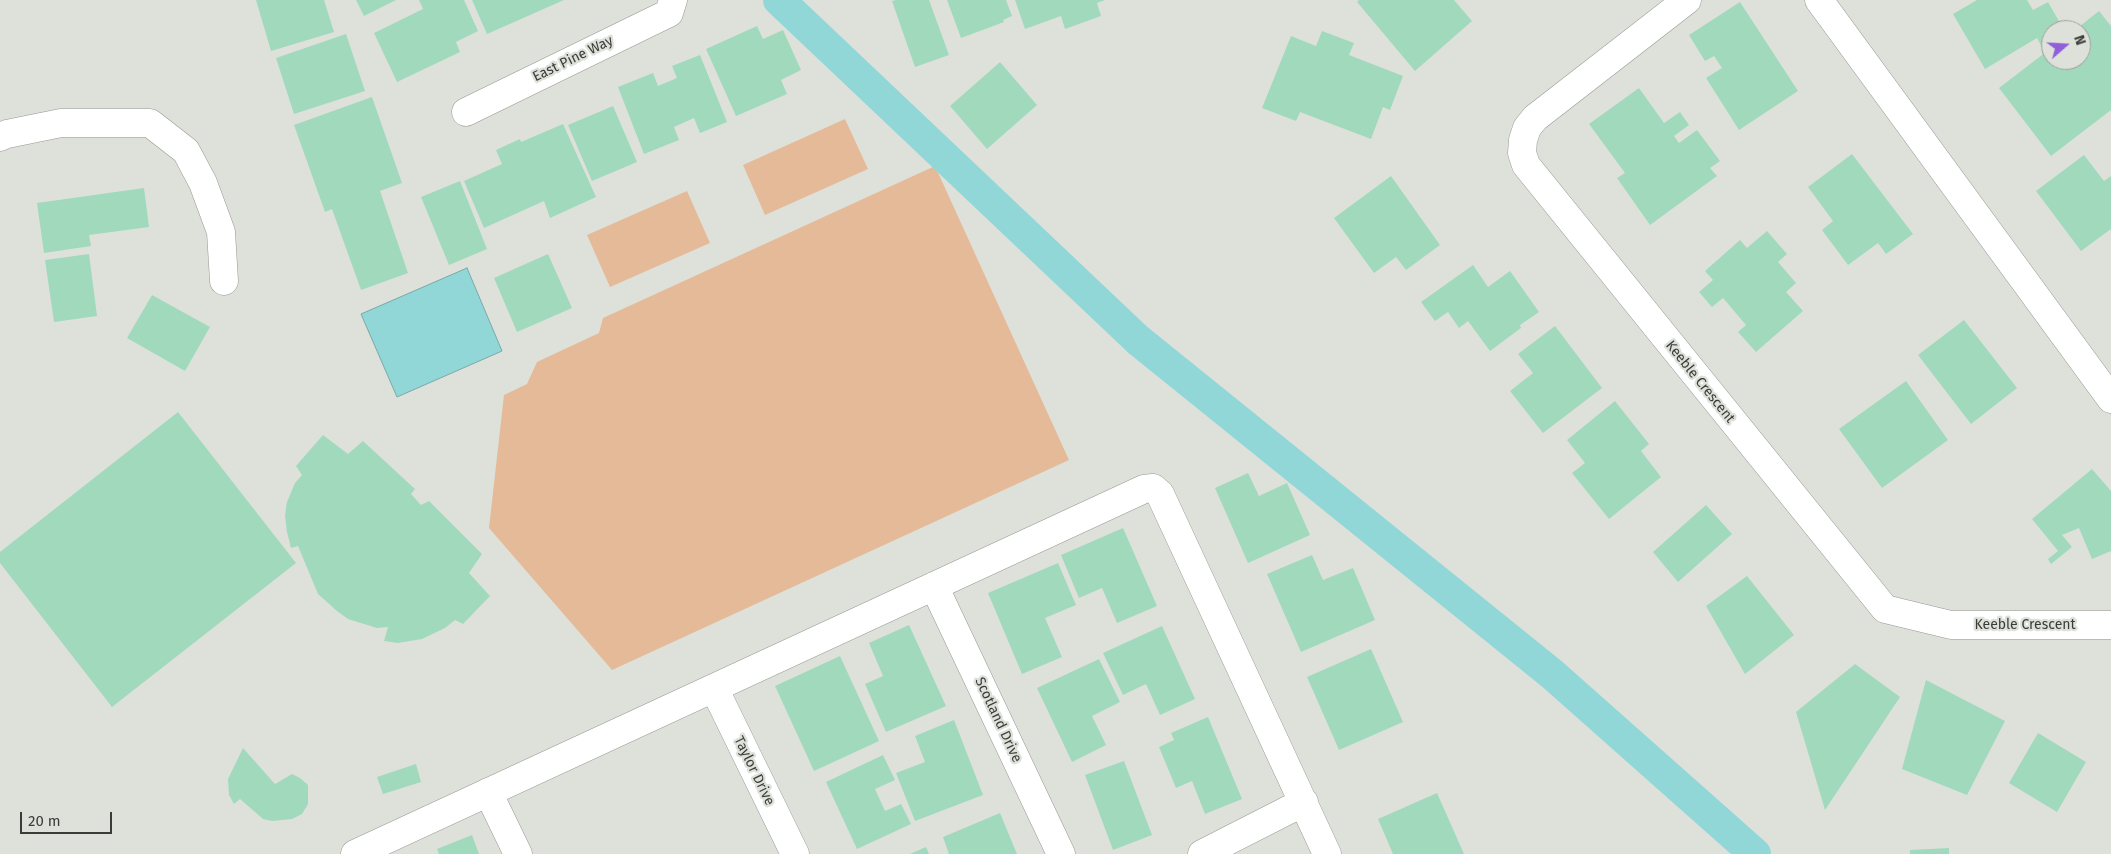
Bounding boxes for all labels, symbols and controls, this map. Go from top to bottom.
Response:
north arrow [2041,20,2091,70]
street label: East Pine Way [530,32,616,86]
text: N [2070,33,2089,47]
street label: Keeble Crescent [1662,337,1738,427]
street label: Keeble Crescent [1974,617,2076,633]
street label: Scotland Drive [971,675,1025,765]
street label: Taylor Drive [730,734,778,808]
scale bar [22,802,115,834]
text: 20 m [28,812,61,830]

